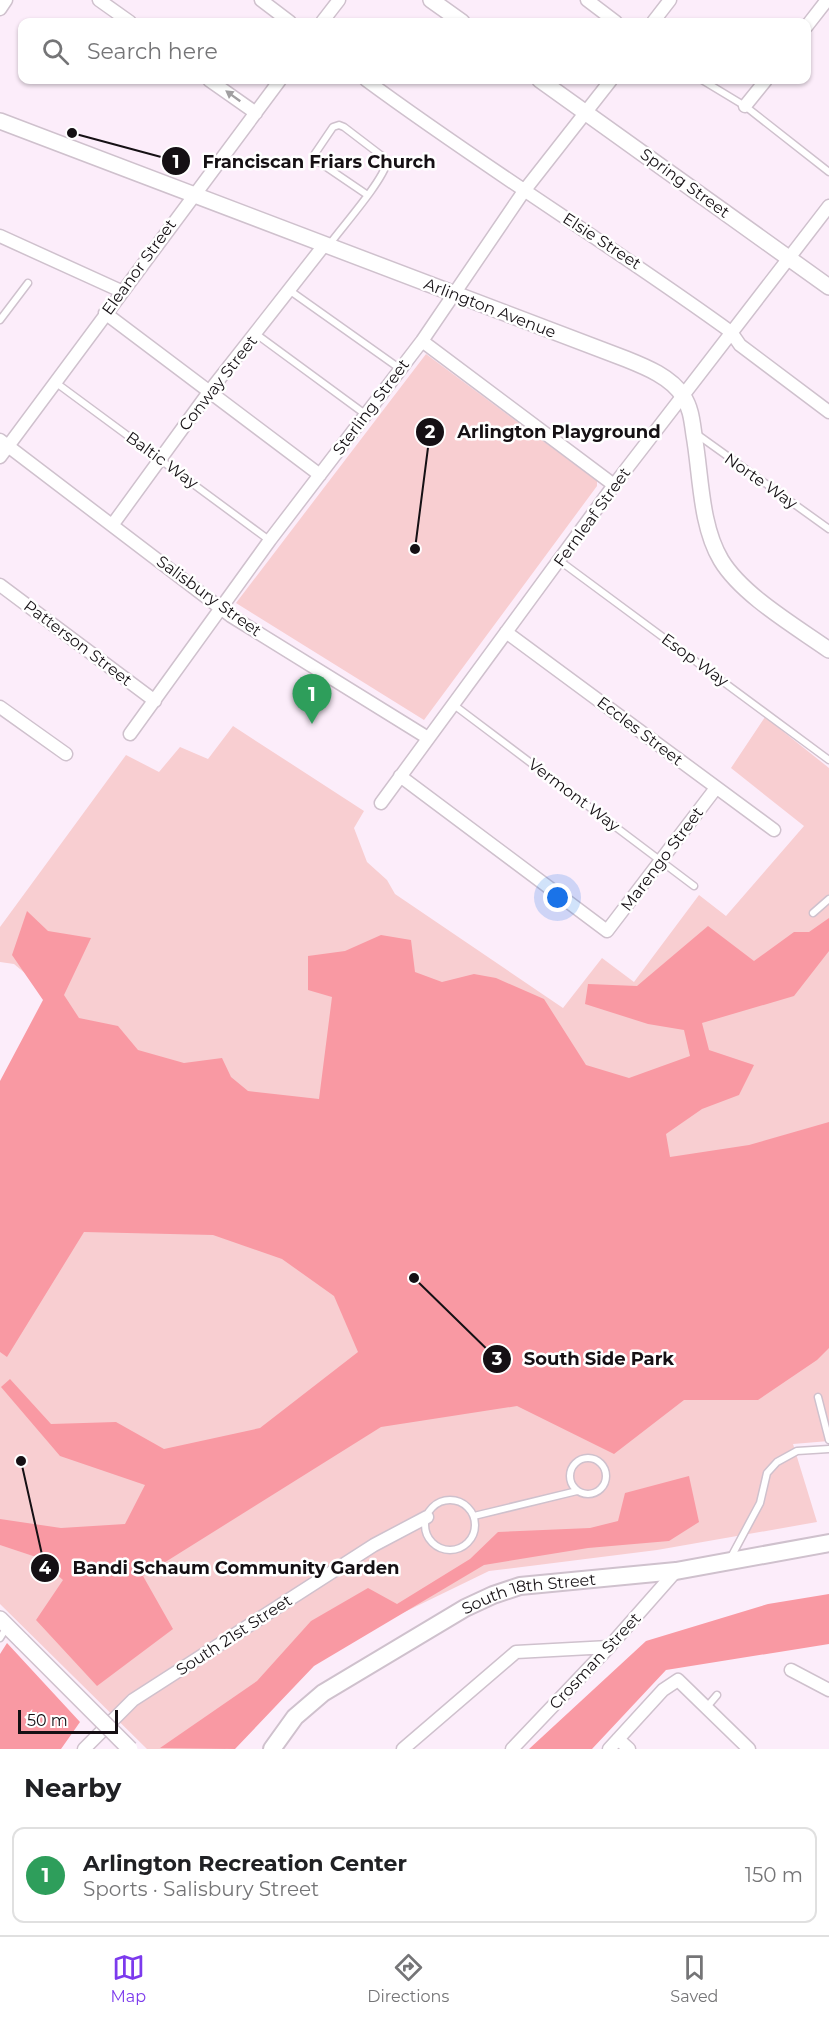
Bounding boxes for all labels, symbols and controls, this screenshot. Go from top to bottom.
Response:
search box [18,18,811,84]
icon: search [39,35,72,68]
text: Search here [87,38,218,65]
one-way arrow [225,91,240,103]
callout: Franciscan Friars Church [161,143,448,179]
street label: Spring Street [637,144,734,222]
text: 1 [172,151,180,173]
text: Franciscan Friars Church [202,151,436,173]
street label: Elsie Street [559,209,645,274]
street label: Eleanor Street [98,215,180,319]
street label: Arlington Avenue [421,274,559,342]
street label: Conway Street [175,331,261,434]
street label: Sterling Street [329,355,413,459]
callout: Arlington Playground [415,414,673,450]
text: 2 [425,421,436,443]
text: Arlington Playground [456,421,661,443]
street label: Baltic Way [122,428,202,493]
street label: Norte Way [721,449,801,513]
street label: Fernleaf Street [550,463,635,570]
street label: Salisbury Street [153,552,265,641]
street label: Patterson Street [20,596,136,690]
street label: Esop Way [658,629,732,691]
pin: 1 [292,674,332,724]
street label: Eccles Street [593,693,687,770]
street label: Vermont Way [525,754,624,836]
street label: Marengo Street [617,803,707,915]
your location [543,883,572,912]
callout: South Side Park [482,1341,686,1377]
text: 3 [491,1348,503,1370]
text: South Side Park [524,1348,674,1370]
callout: Bandi Schaum Community Garden [30,1550,411,1586]
text: 4 [39,1557,52,1579]
text: Bandi Schaum Community Garden [73,1557,399,1579]
street label: South 18th Street [458,1569,597,1618]
street label: South 21st Street [173,1590,296,1679]
street label: Crosman Street [545,1608,645,1713]
scale bar [18,1707,118,1734]
text: 50 m [27,1711,68,1730]
text: Nearby [24,1772,121,1804]
text: Arlington Recreation Center [83,1850,407,1877]
text: 1 [42,1863,49,1887]
text: 150 m [745,1863,803,1887]
text: Sports · Salisbury Street [83,1877,319,1901]
tab: Map [111,1951,146,2006]
tab: Directions [367,1951,449,2006]
tab: Saved [670,1951,718,2006]

